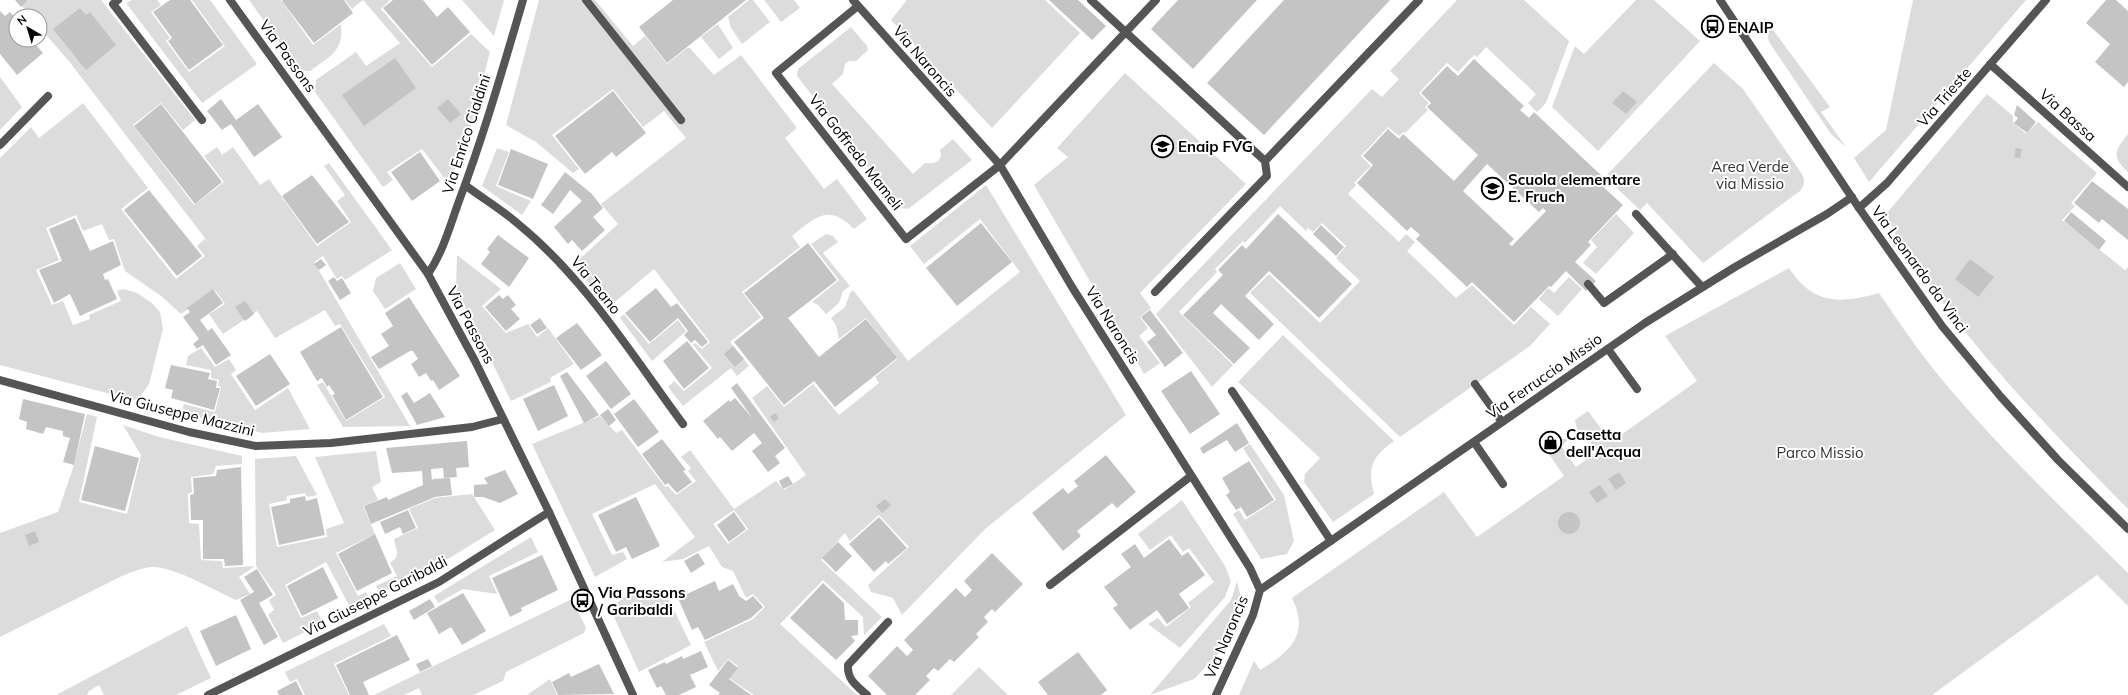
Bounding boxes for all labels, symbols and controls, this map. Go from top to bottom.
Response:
north arrow [8,8,48,48]
text: N [14,12,29,28]
bus stop icon: ENAIP [1700,14,1726,40]
street label: Via Passons [255,16,321,96]
place label: ENAIP [1728,18,1774,37]
street label: Via Naroncis [889,21,961,101]
street label: Via Trieste [1913,63,1975,131]
street label: Via Enrico Cialdini [438,72,494,196]
street label: Via Bassa [2036,85,2100,145]
street label: Via Goffredo Mameli [805,90,907,214]
school or university icon: Enaip FVG [1149,133,1175,159]
place label: Enaip FVG [1178,137,1253,156]
park label: Area Verde via Missio [1711,157,1789,193]
place label: Scuola elementare E. Fruch [1508,170,1640,206]
school or university icon: Scuola elementare E. Fruch [1480,175,1506,201]
street label: Via Leonardo da Vinci [1868,202,1972,336]
street label: Via Teano [567,252,625,318]
street label: Via Passons [443,283,499,367]
street label: Via Naroncis [1082,283,1144,367]
street label: Via Ferruccio Missio [1482,329,1606,423]
street label: Via Giuseppe Mazzini [107,386,257,440]
place label: Casetta dell'Acqua [1566,425,1641,461]
shop icon: Casetta dell'Acqua [1537,430,1563,456]
park label: Parco Missio [1777,443,1863,462]
street label: Via Giuseppe Garibaldi [300,551,450,641]
place label: Via Passons / Garibaldi [597,583,686,619]
bus stop icon: Via Passons / Garibaldi [569,588,595,614]
street label: Via Naroncis [1200,593,1252,681]

